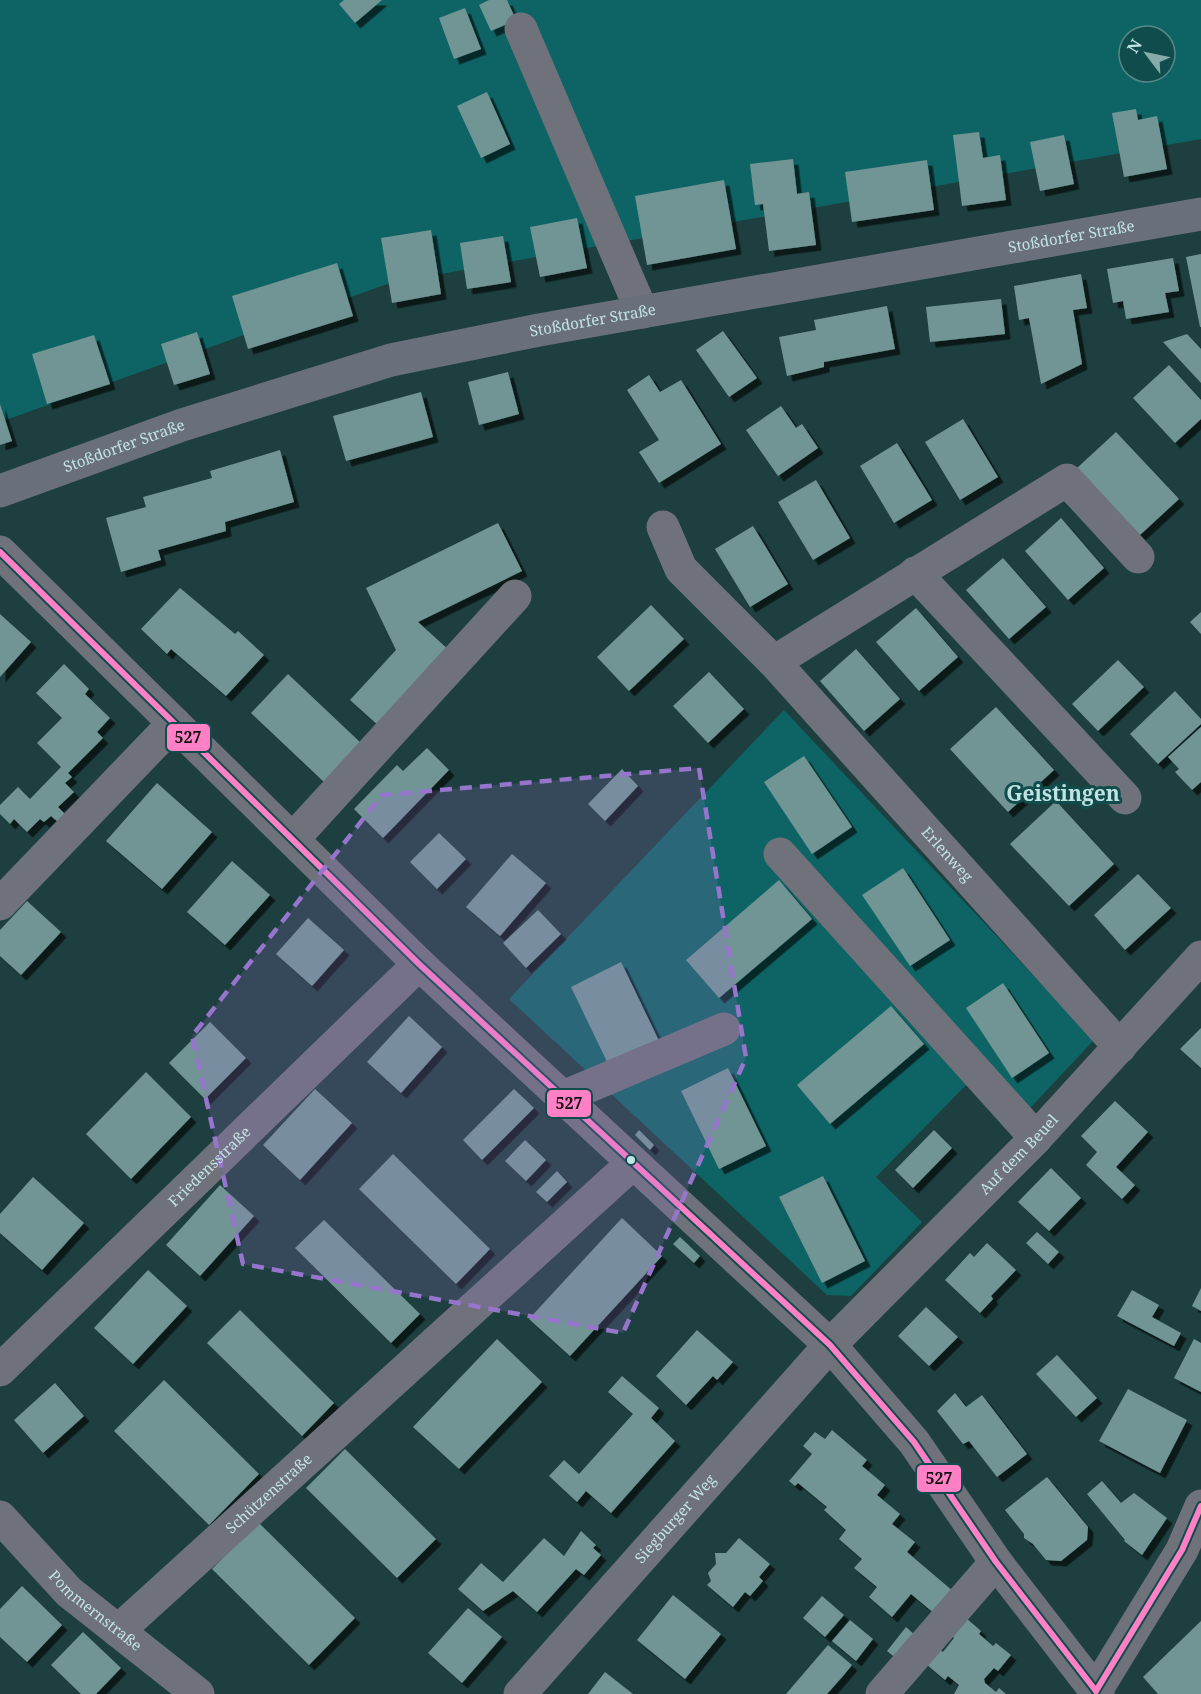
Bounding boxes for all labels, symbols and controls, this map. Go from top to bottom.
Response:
north arrow [1117,24,1177,84]
text: N [1122,35,1147,57]
street label: Stoßdorfer Straße [1007,215,1136,257]
street label: Stoßdorfer Straße [528,299,657,341]
street label: Stoßdorfer Straße [60,414,187,476]
line badge: 527 [166,723,211,752]
text: 527 [174,726,202,748]
district label: Geistingen [1006,779,1120,807]
street label: Erlenweg [918,822,978,886]
line badge: 527 [546,1089,592,1118]
text: 527 [555,1092,583,1114]
street label: Auf dem Beuel [974,1109,1062,1198]
street label: Friedensstraße [163,1122,255,1211]
unlabelled marker [625,1154,637,1166]
street label: Schützenstraße [221,1449,316,1538]
line badge: 527 [916,1464,962,1493]
text: 527 [925,1467,953,1489]
street label: Siegburger Weg [630,1470,720,1567]
street label: Pommernstraße [45,1566,146,1655]

